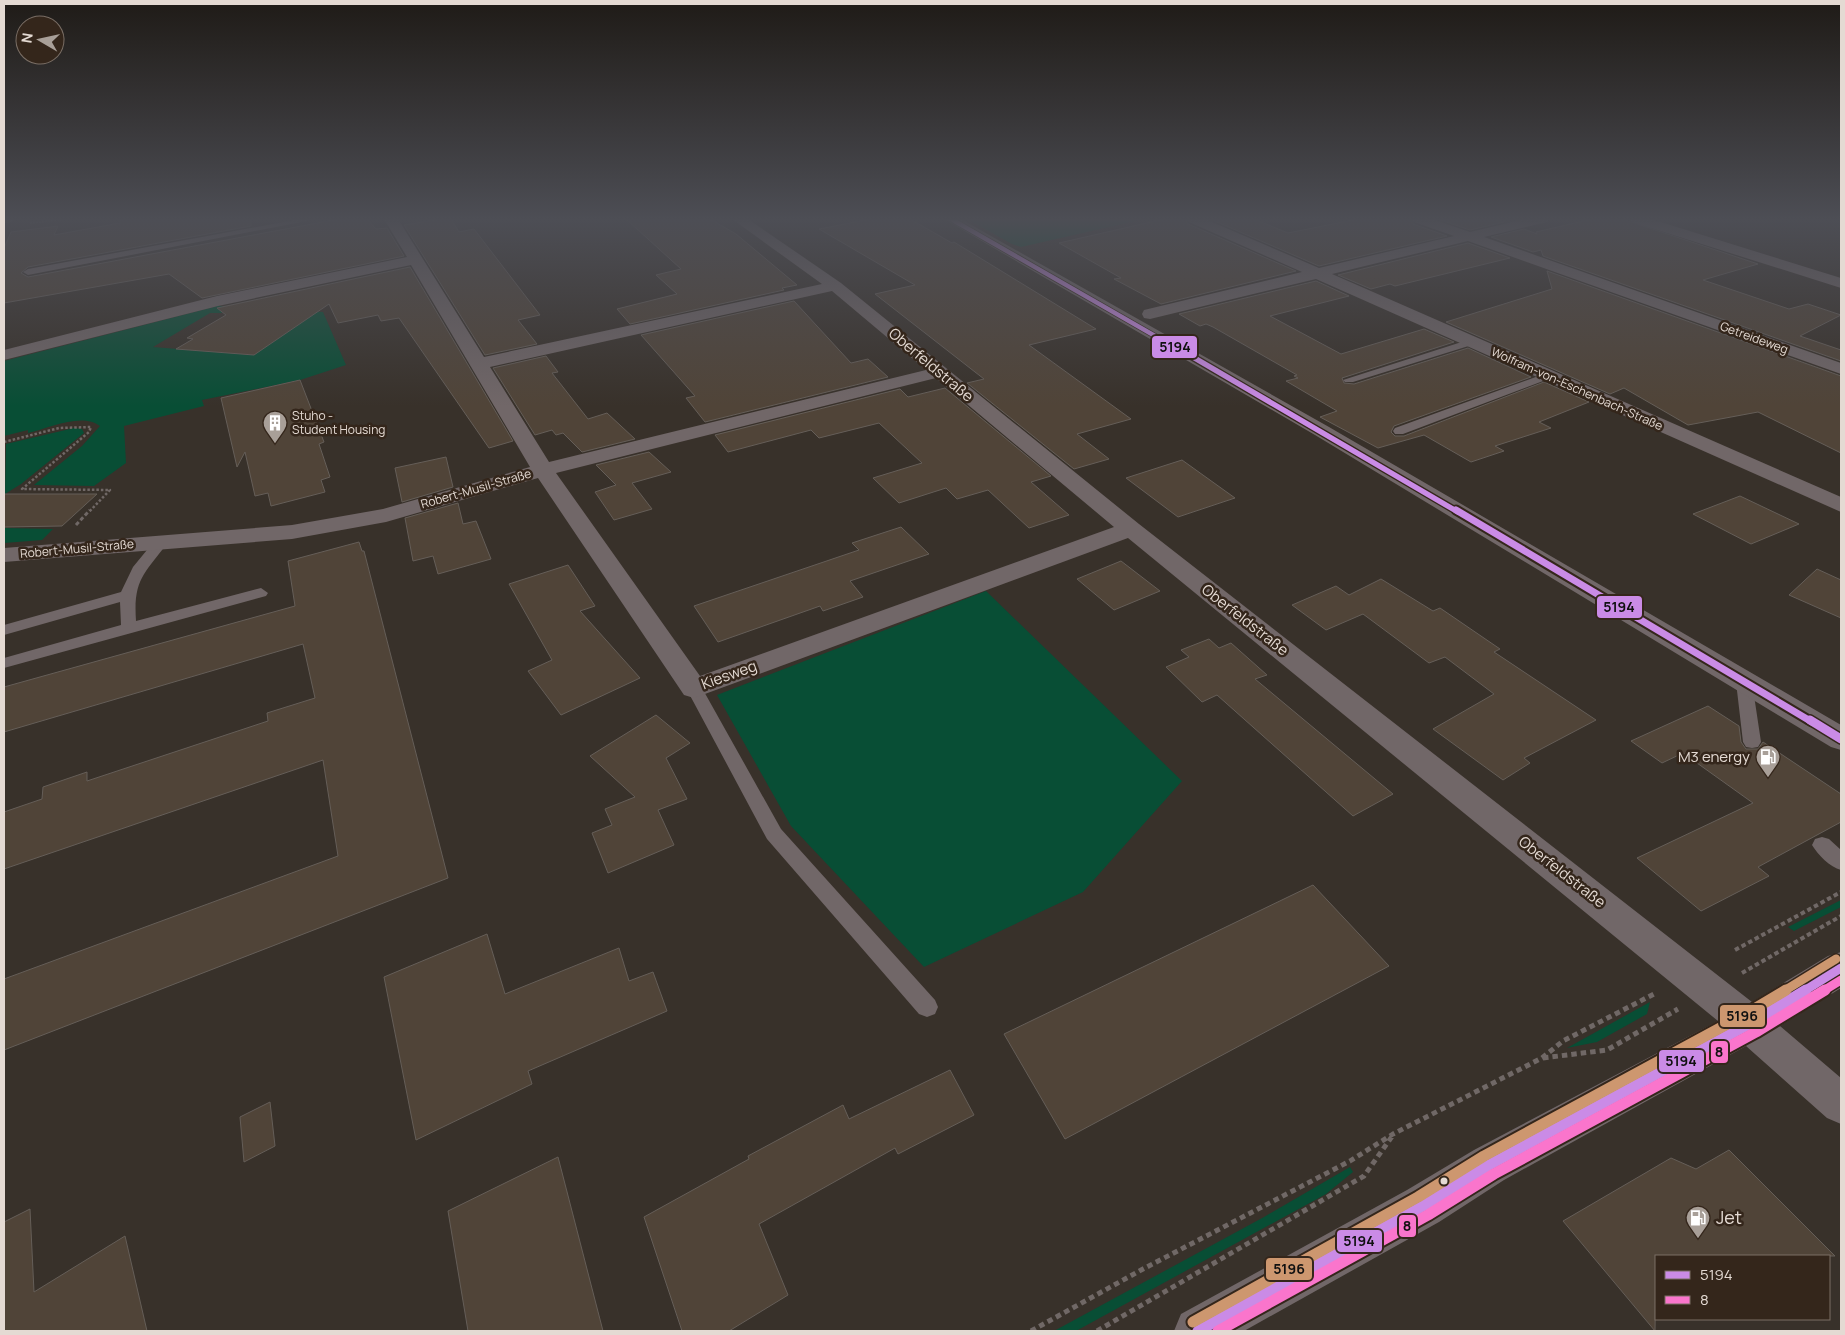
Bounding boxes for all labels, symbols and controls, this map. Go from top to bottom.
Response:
north arrow [15,15,65,65]
text: N [16,31,37,44]
street label: Getreideweg [1718,317,1791,358]
street label: Oberfeldstraße [884,323,979,407]
line badge: 5194 [1151,335,1198,359]
text: 5194 [1159,337,1191,356]
street label: Wolfram-von-Eschenbach-Straße [1489,343,1666,434]
place label: Stuho - Student Housing [292,407,385,438]
building icon: Stuho - Student Housing [262,410,288,444]
street label: Robert-Musil-Straße [419,465,533,512]
street label: Robert-Musil-Straße [19,535,135,562]
street label: Oberfeldstraße [1197,579,1293,660]
line badge: 5194 [1596,595,1643,619]
text: 5194 [1603,597,1635,616]
street label: Kiesweg [698,655,759,694]
fuel station icon: M3 energy [1755,744,1781,778]
place label: M3 energy [1678,746,1750,767]
street label: Oberfeldstraße [1514,831,1610,912]
line badge: 5196 [1719,1004,1766,1028]
text: 5196 [1726,1006,1758,1025]
line badge: 8 [1710,1040,1729,1064]
text: 8 [1715,1042,1723,1061]
line badge: 5194 [1658,1049,1705,1073]
text: 5194 [1665,1051,1697,1070]
unlabelled marker [1439,1176,1449,1186]
fuel station icon: Jet [1685,1205,1711,1239]
place label: Jet [1716,1205,1742,1229]
line badge: 8 [1398,1214,1417,1238]
text: 8 [1403,1216,1411,1235]
line badge: 5194 [1336,1229,1383,1253]
text: 5194 [1343,1231,1375,1250]
legend [1655,1255,1830,1320]
line badge: 5196 [1265,1257,1313,1281]
text: 5196 [1273,1259,1305,1278]
text: 5194 [1700,1264,1733,1285]
text: 8 [1700,1289,1709,1310]

